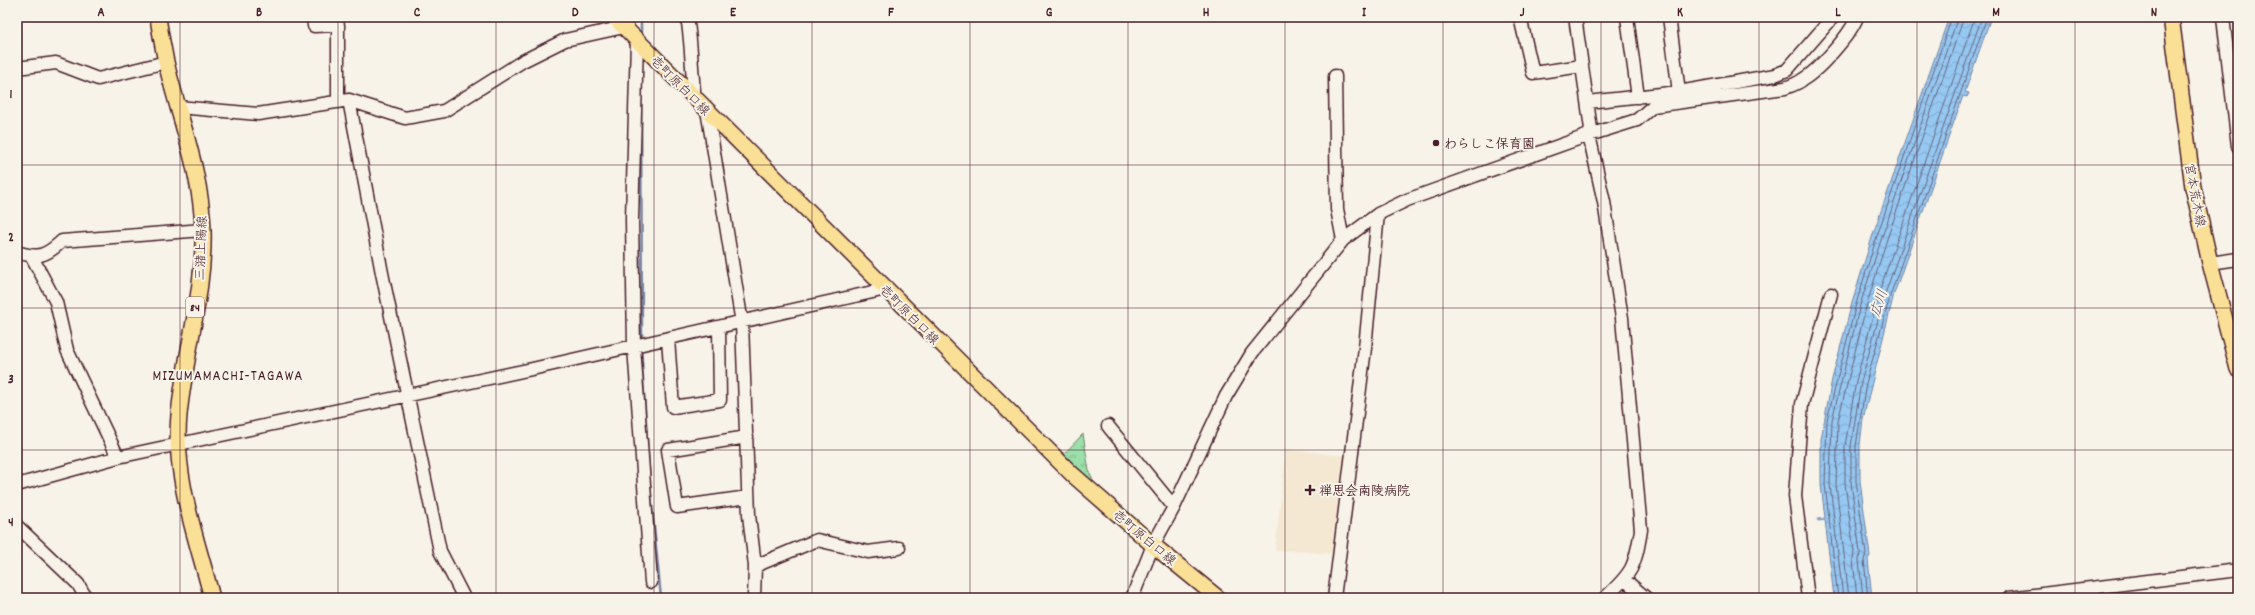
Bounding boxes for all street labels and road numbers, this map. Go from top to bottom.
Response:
street label: 壱町原白口線 [645,52,714,122]
street label: 宮本荒木線 [2178,162,2209,230]
street label: 三潴上陽線 [192,214,213,281]
street label: 壱町原白口線 [874,281,943,351]
road number: 84 [186,297,204,317]
street label: 壱町原白口線 [1107,507,1180,572]

